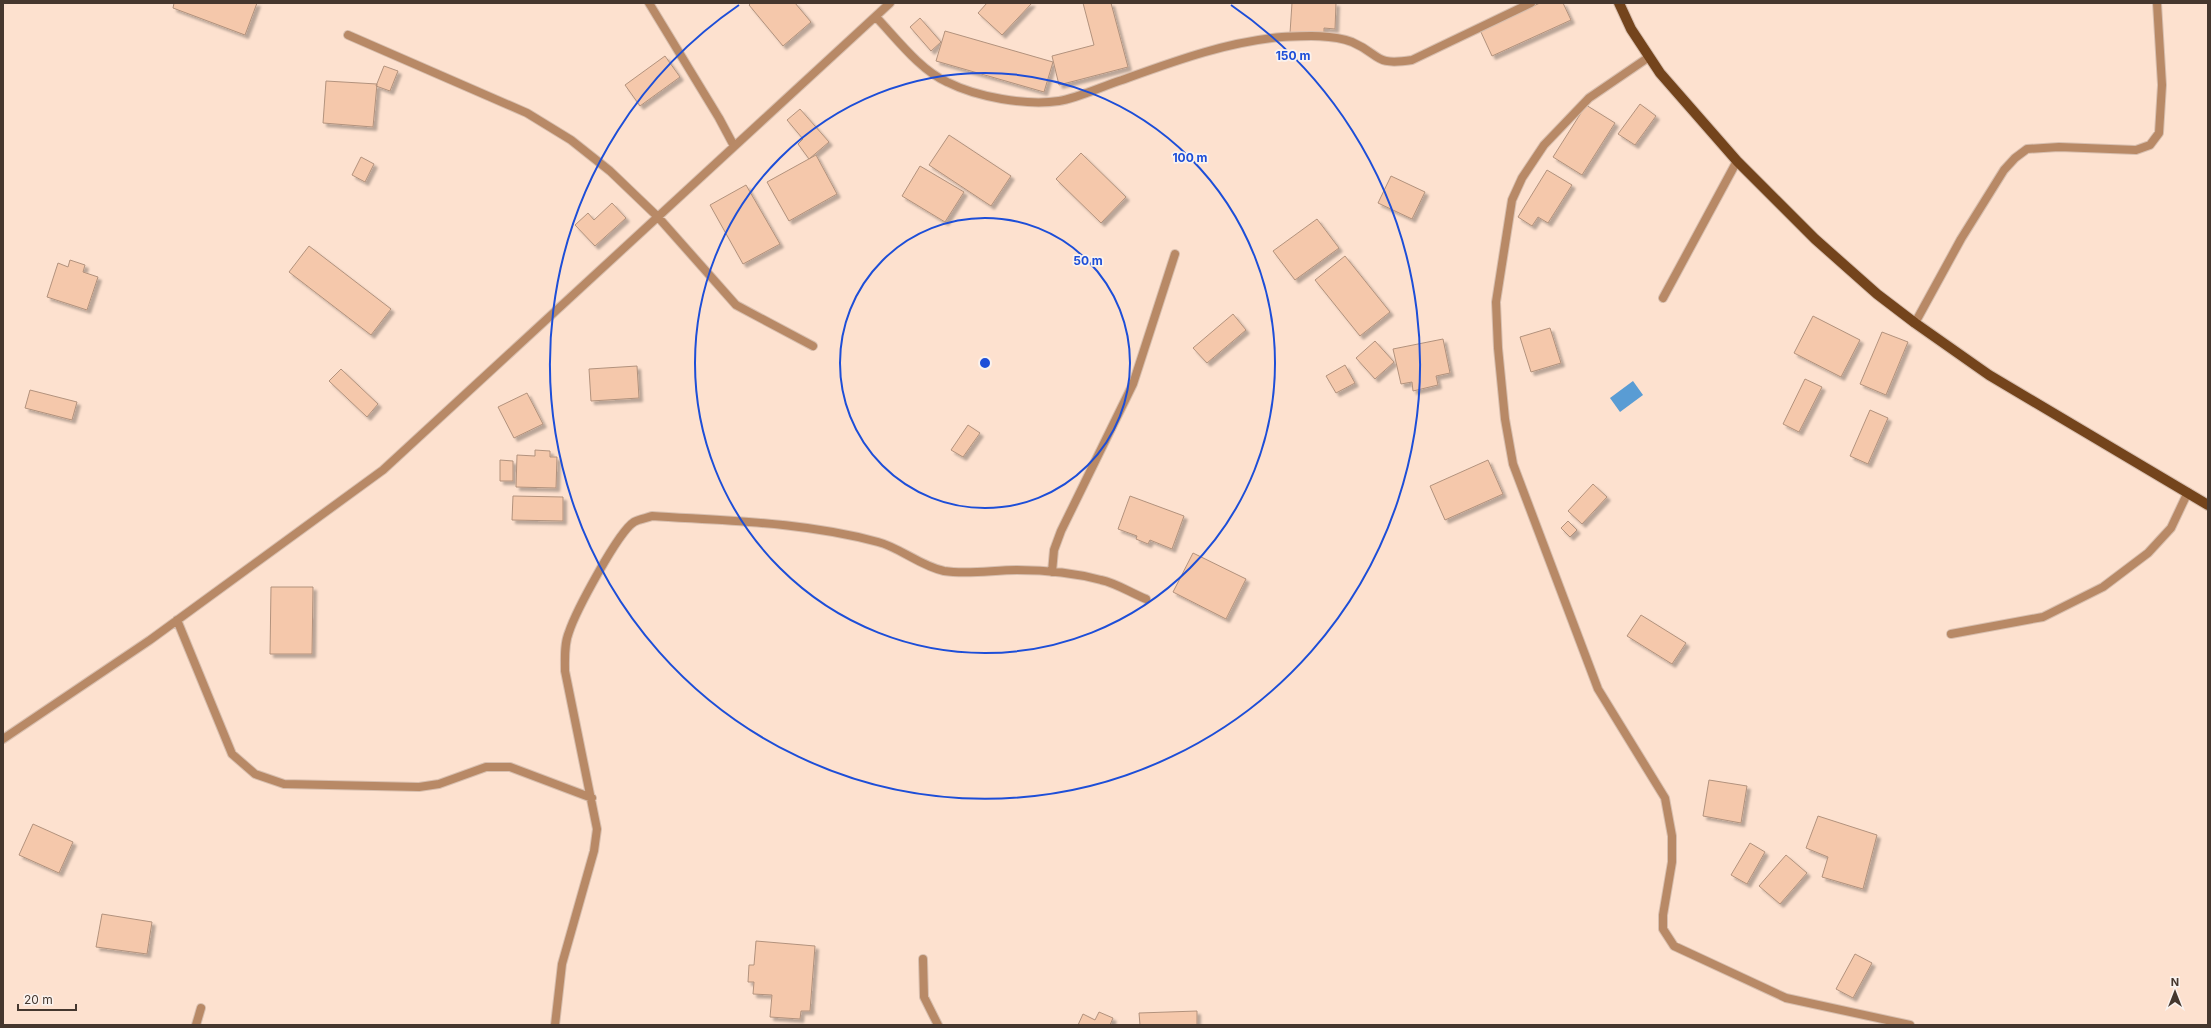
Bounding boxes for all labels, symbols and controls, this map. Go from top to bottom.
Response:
text: 150 m [1276,48,1310,63]
text: 100 m [1172,150,1208,165]
text: 50 m [1073,253,1103,268]
centre of rings [978,356,992,370]
north arrow [2155,972,2195,1012]
text: N [2171,975,2179,989]
scale bar [18,986,76,1012]
text: 20 m [24,992,53,1007]

